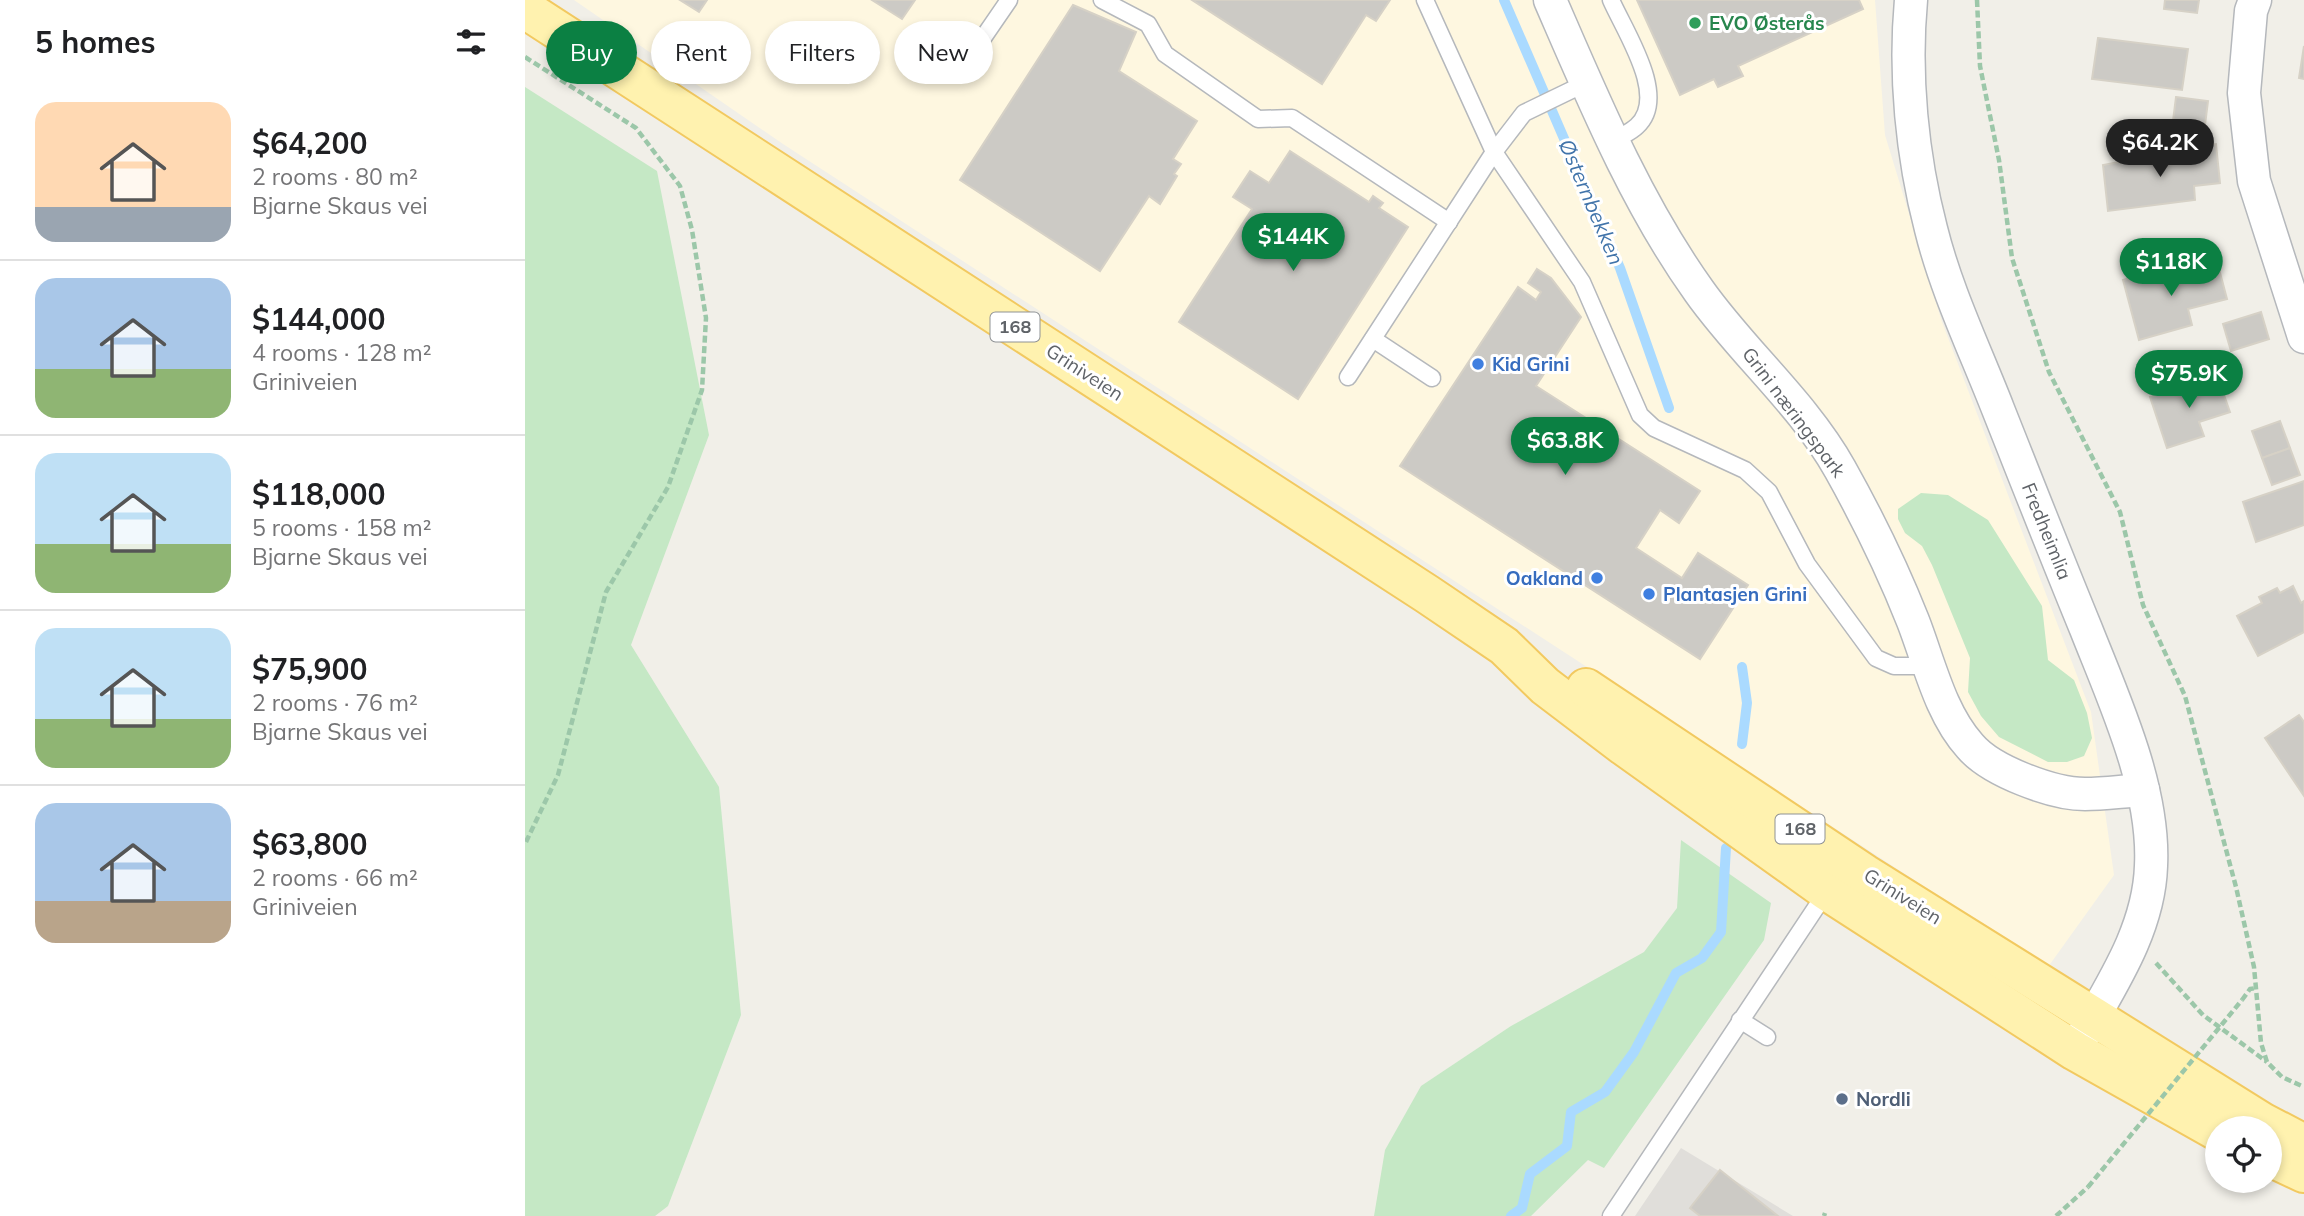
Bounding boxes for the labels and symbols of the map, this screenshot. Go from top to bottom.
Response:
place label: EVO Østerås [1709,11,1824,35]
marker: EVO Østerås [1687,15,1703,31]
pin: $64.2K [2103,120,2217,179]
water label: Østernbekken [1554,135,1630,268]
pin: $144K [1244,214,1342,273]
pin: $118K [2122,238,2220,298]
road number: 168 [991,312,1039,342]
street label: Griniveien [1042,338,1128,406]
street label: Grini næringspark [1737,342,1851,482]
pin: $75.9K [2132,350,2246,410]
place label: Kid Grini [1492,352,1570,376]
marker: Kid Grini [1470,356,1486,372]
pin: $63.8K [1508,418,1622,477]
street label: Fredheimlia [2017,479,2077,583]
place label: Oakland [1506,566,1583,590]
marker: Oakland [1589,570,1605,586]
place label: Plantasjen Grini [1663,582,1807,606]
marker: Plantasjen Grini [1641,586,1657,602]
road number: 168 [1775,814,1825,844]
street label: Griniveien [1860,863,1946,929]
place label: Nordli [1856,1087,1911,1111]
marker: Nordli [1834,1091,1850,1107]

